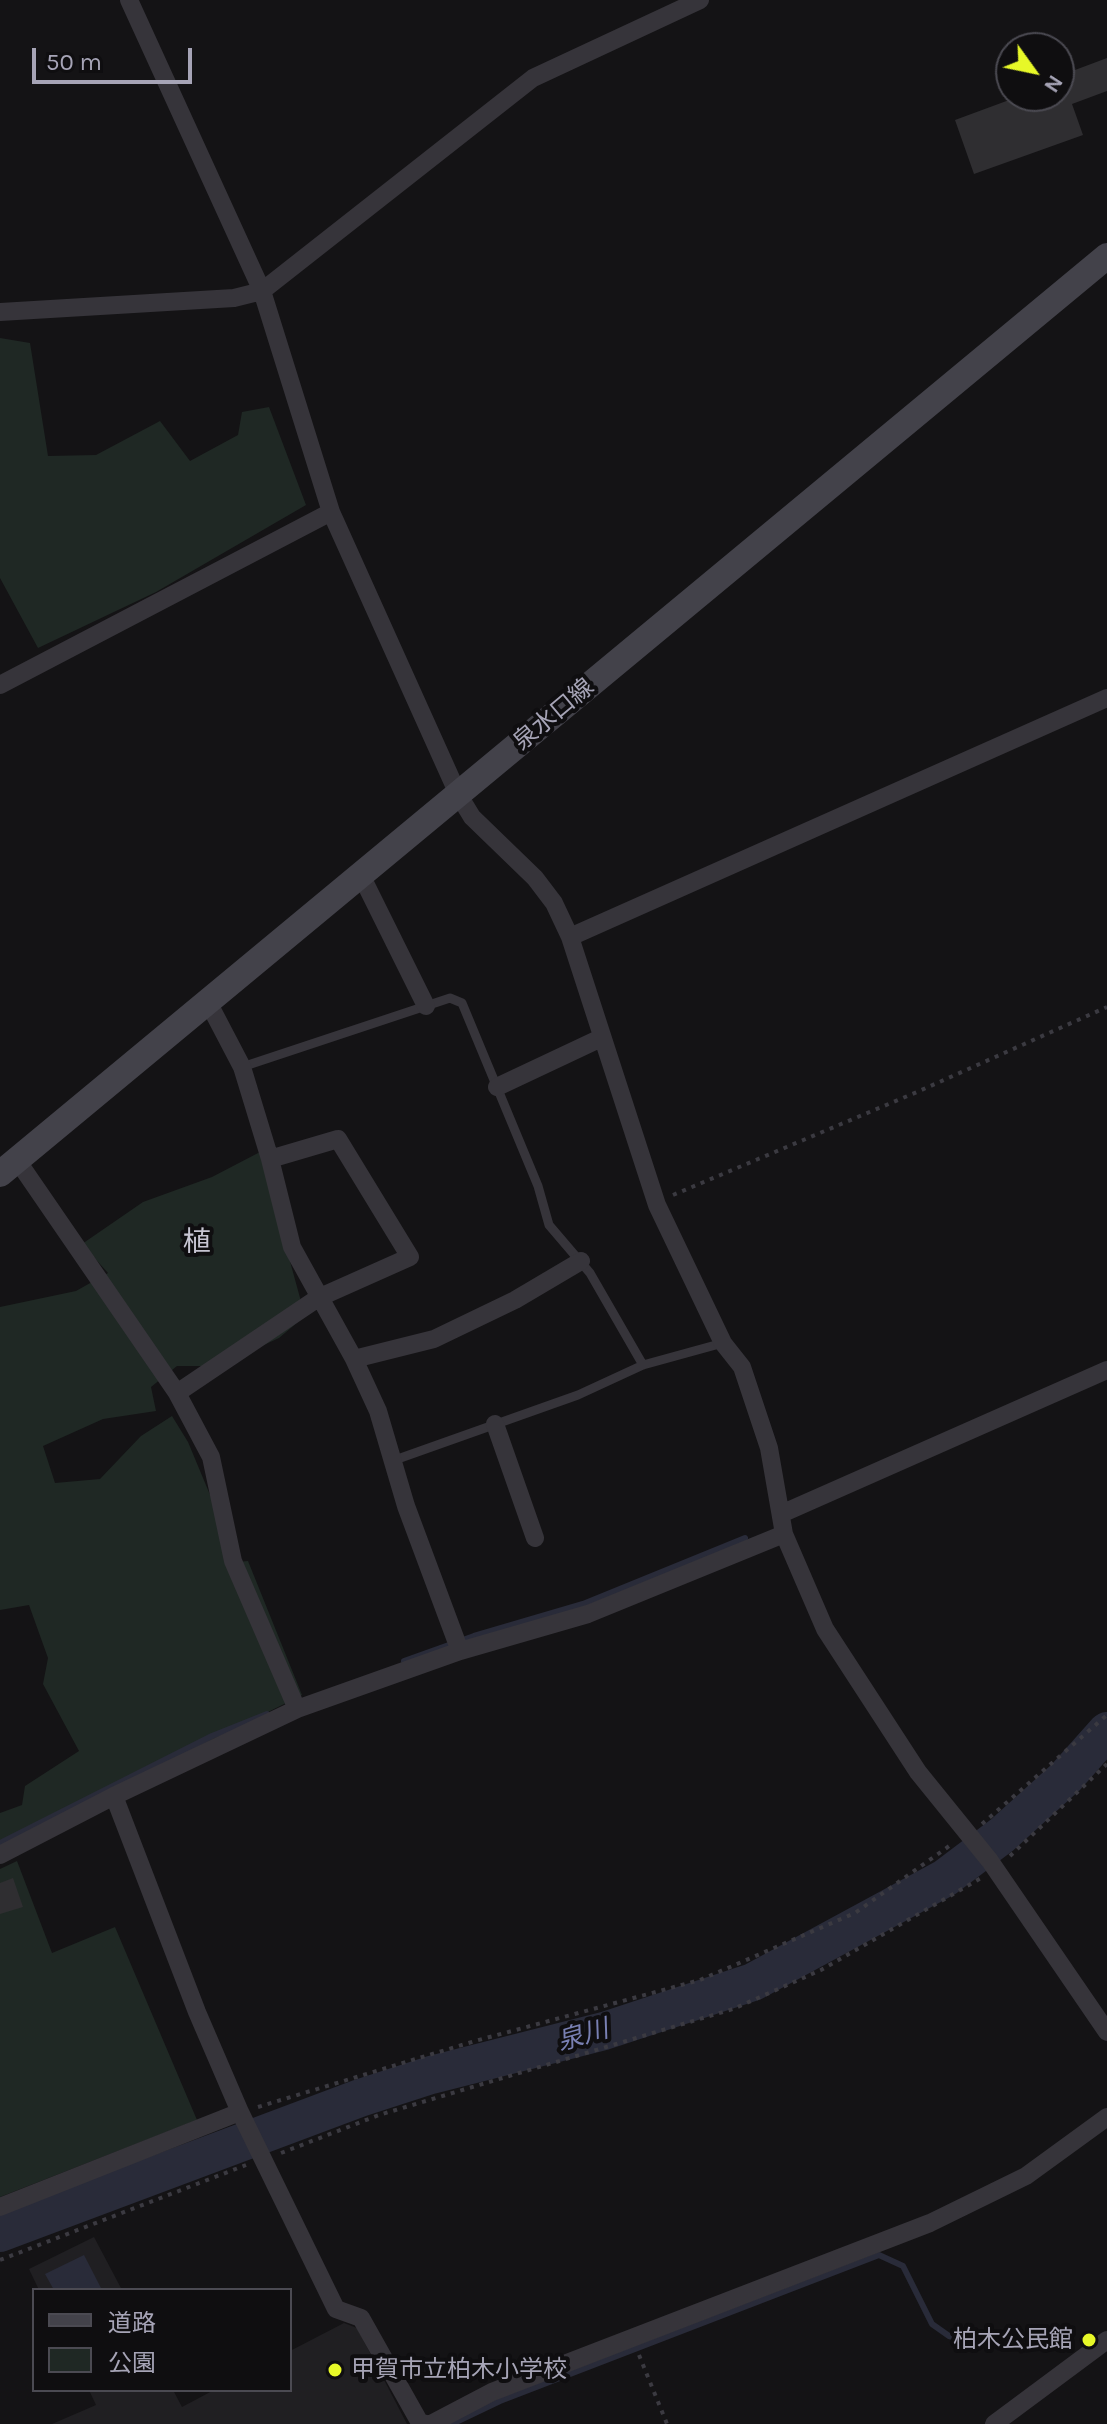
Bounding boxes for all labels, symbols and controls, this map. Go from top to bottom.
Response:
scale bar [36,32,196,82]
north arrow [995,32,1075,112]
text: 50 m [46,48,102,76]
text: N [1038,70,1069,98]
street label: 泉水口線 [508,673,600,757]
district label: 植 [183,1226,211,1260]
water label: 泉川 [554,2014,612,2058]
legend [32,2288,292,2392]
text: 道路 [108,2309,156,2337]
place label: 柏木公民館 [953,2326,1073,2354]
marker: 柏木公民館 [1080,2331,1098,2349]
text: 公園 [108,2349,156,2377]
place label: 甲賀市立柏木小学校 [351,2356,567,2384]
marker: 甲賀市立柏木小学校 [326,2361,344,2379]

